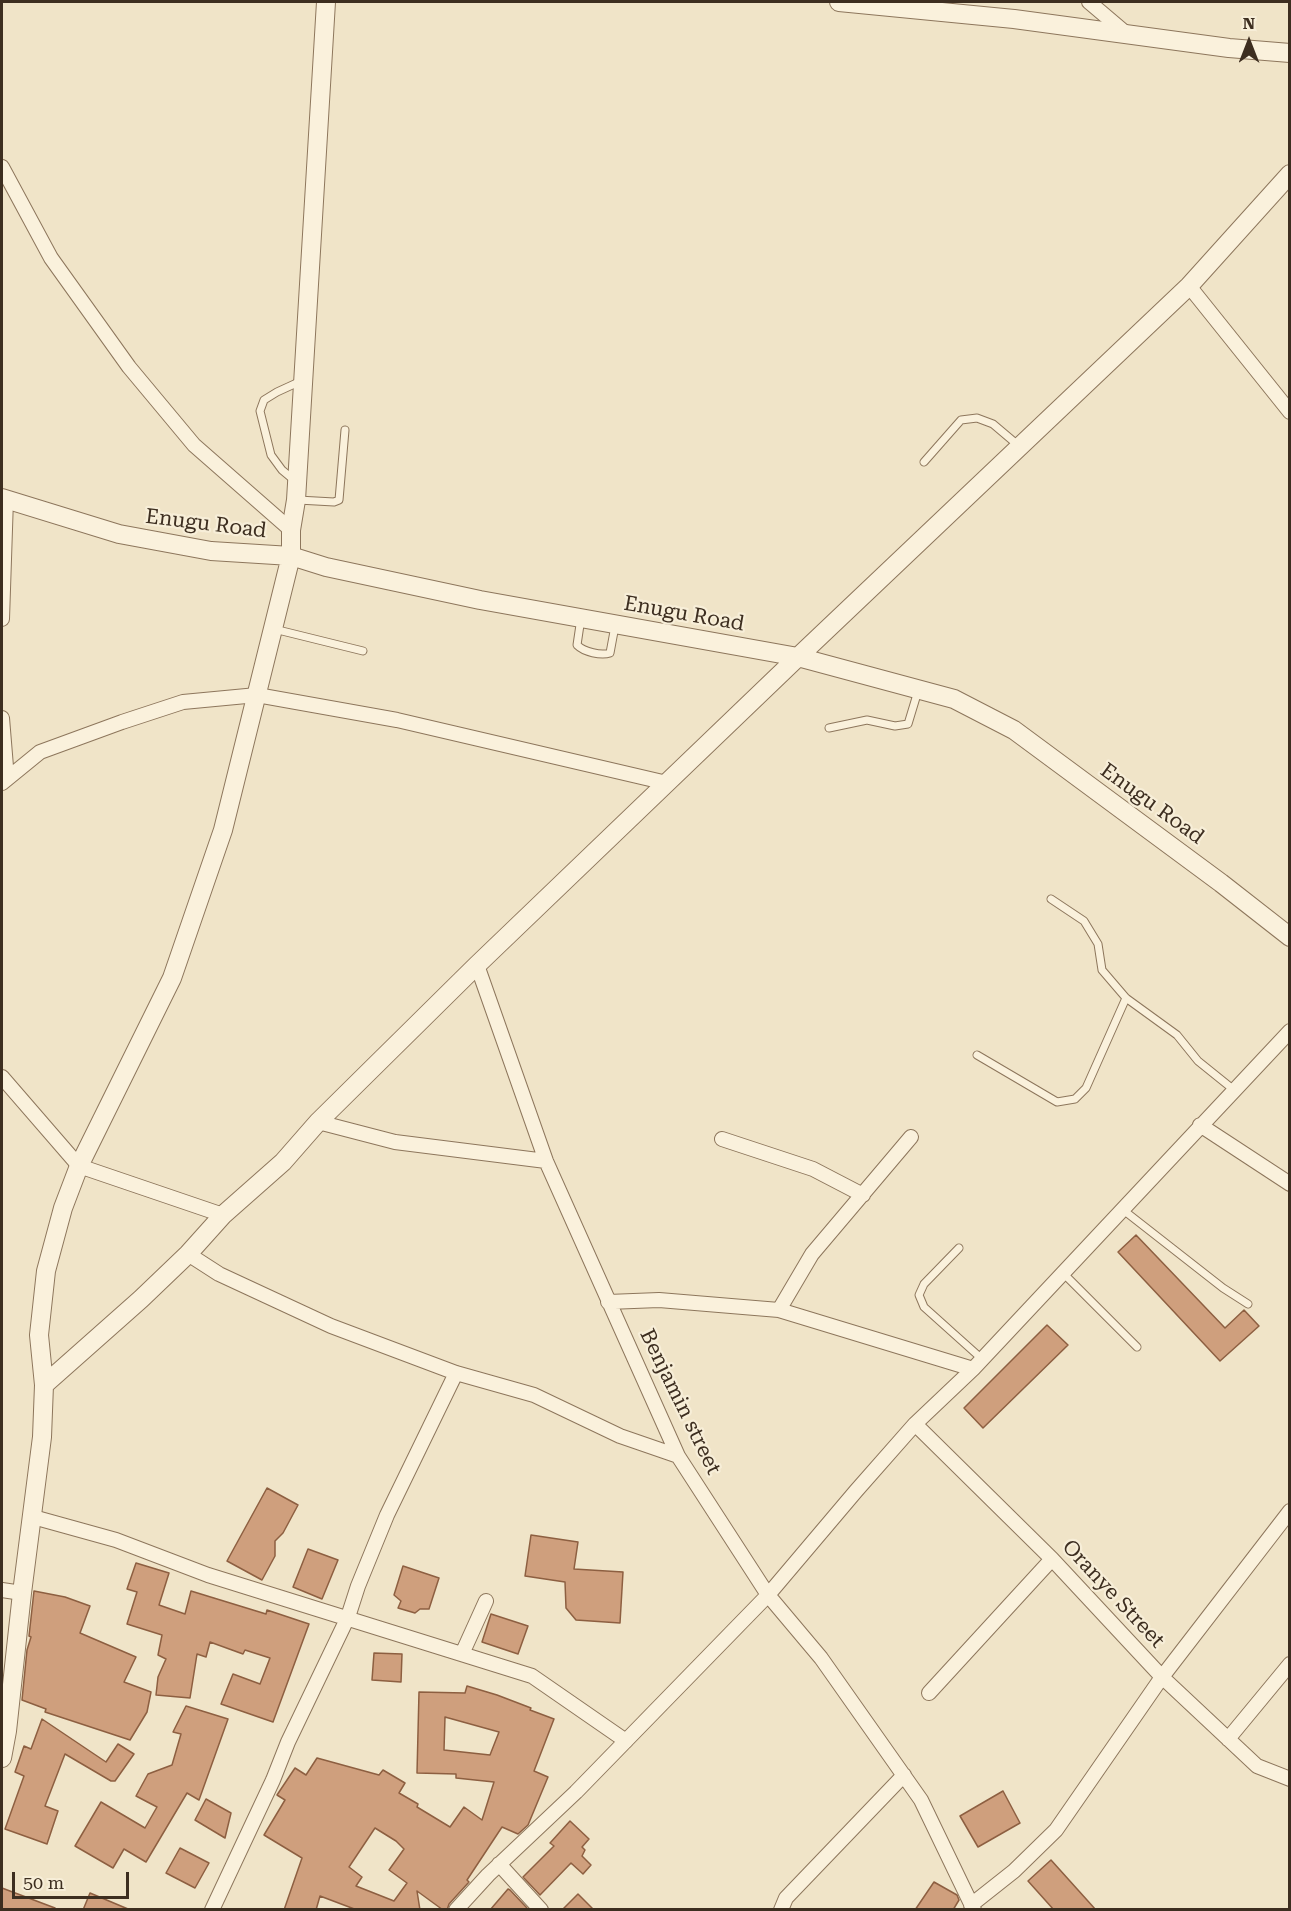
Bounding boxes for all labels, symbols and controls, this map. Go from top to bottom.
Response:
north arrow [1219,12,1279,72]
text: N [1243,14,1255,33]
street label: Enugu Road [144,504,268,544]
street label: Enugu Road [622,591,746,637]
street label: Enugu Road [1095,758,1209,850]
street label: Benjamin street [634,1325,726,1479]
street label: Oranye Street [1056,1535,1170,1653]
scale bar [15,1860,132,1898]
text: 50 m [23,1872,64,1893]

